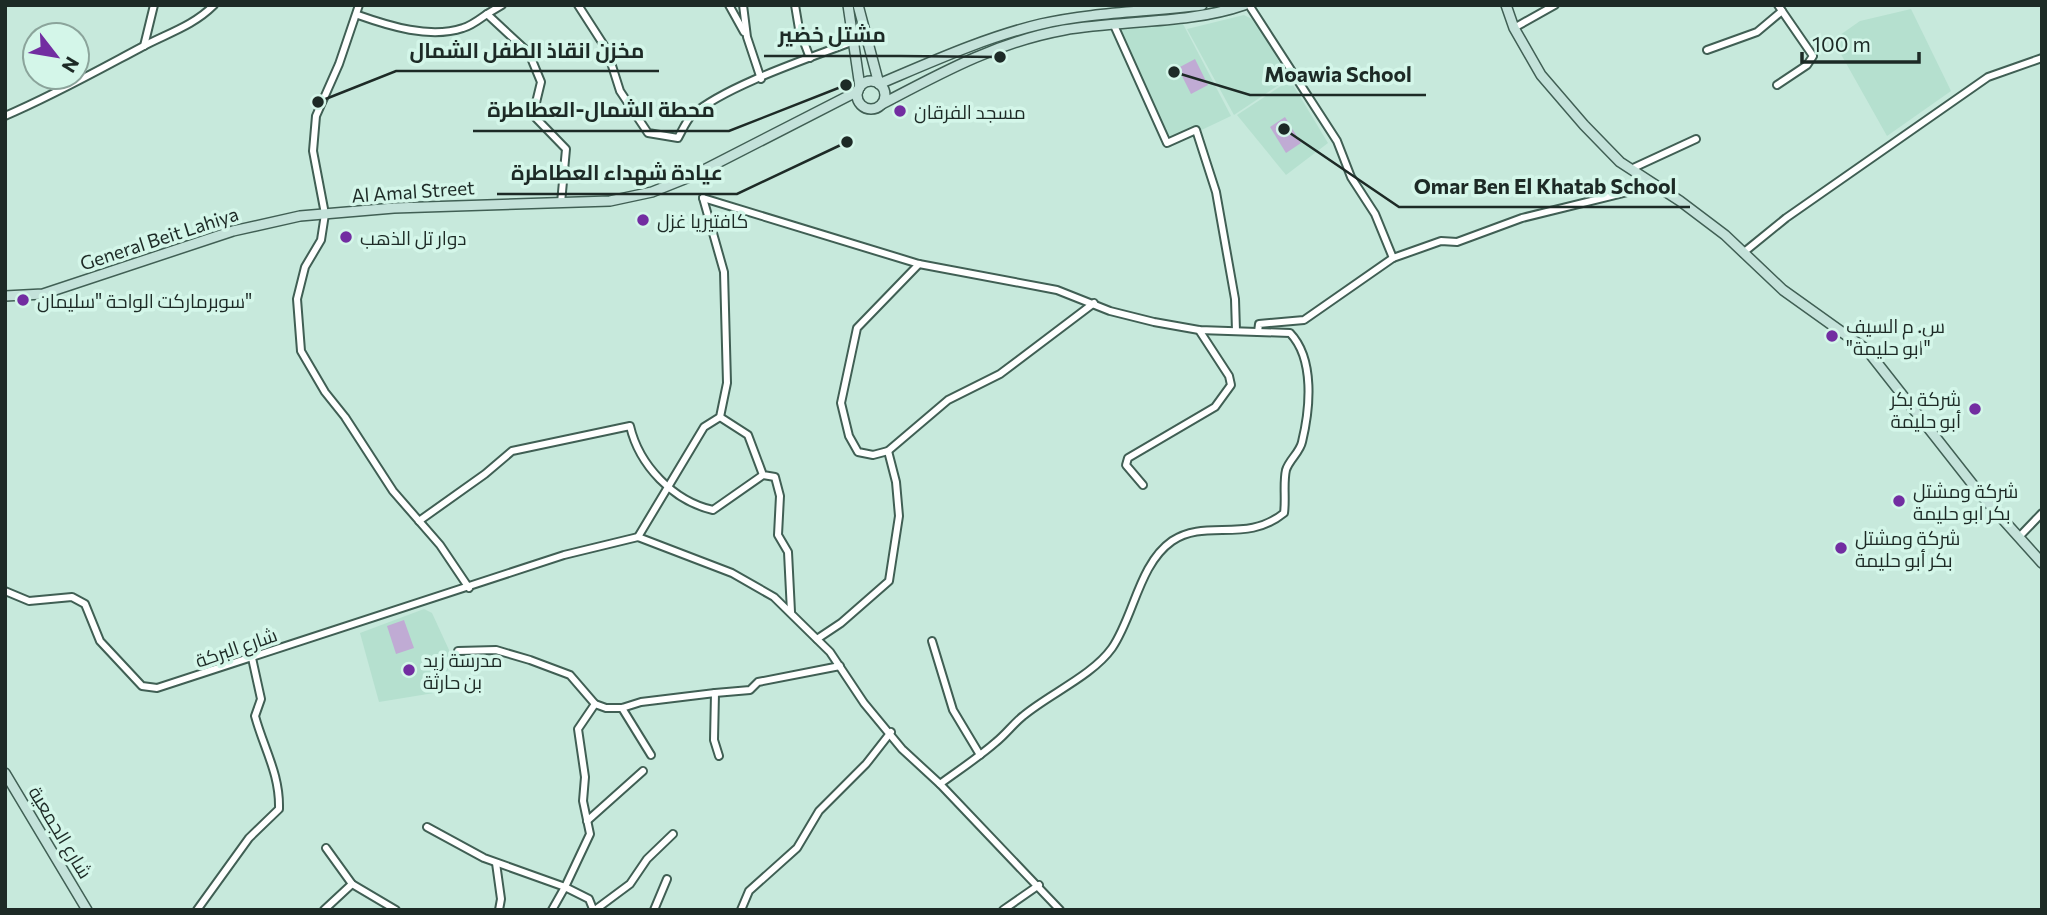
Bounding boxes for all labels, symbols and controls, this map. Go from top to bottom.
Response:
callout: مشتل خضير [764,14,900,56]
north arrow [21,21,91,91]
text: مشتل خضير [777,21,886,47]
scale bar [1802,21,1919,65]
callout: مخزن انقاذ الطفل الشمال [396,29,659,71]
text: 100 m [1812,31,1871,56]
text: مخزن انقاذ الطفل الشمال [410,37,644,63]
text: N [57,53,85,77]
callout: Moawia School [1250,53,1426,95]
text: Moawia School [1264,61,1412,86]
callout: محطة الشمال-العطاطرة [473,89,729,131]
text: محطة الشمال-العطاطرة [487,96,715,122]
place label: مسجد الفرقان [914,100,1026,124]
marker: مسجد الفرقان [892,103,908,119]
callout: عيادة شهداء العطاطرة [497,152,737,194]
text: عيادة شهداء العطاطرة [511,159,723,186]
callout: Omar Ben El Khatab School [1399,165,1690,207]
text: Omar Ben El Khatab School [1414,173,1676,198]
street label: Al Amal Street [351,175,476,207]
street label: General Beit Lahiya [77,202,241,274]
place label: كافتيريا غزل [657,209,748,233]
marker: كافتيريا غزل [635,212,651,228]
place label: دوار تل الذهب [360,226,466,250]
marker: دوار تل الذهب [338,229,354,245]
place label: سوبرماركت الواحة "سليمان" [37,289,252,313]
marker: سوبرماركت الواحة "سليمان" [15,292,31,308]
place label: س. م السيف "ابو حليمة" [1846,314,1945,360]
marker: س. م السيف "ابو حليمة" [1824,328,1840,344]
place label: شركة بكر أبو حليمة [1889,387,1961,433]
marker: شركة بكر أبو حليمة [1967,401,1983,417]
place label: شركة ومشتل بكر ابو حليمة [1913,479,2018,525]
marker: شركة ومشتل بكر ابو حليمة [1891,493,1907,509]
place label: شركة ومشتل بكر أبو حليمة [1855,526,1960,572]
marker: شركة ومشتل بكر أبو حليمة [1833,540,1849,556]
street label: شارع البركة [192,622,281,675]
place label: مدرسة زيد بن حارثة [423,648,502,694]
marker: مدرسة زيد بن حارثة [401,662,417,678]
street label: شارع الجمعية [22,782,98,884]

